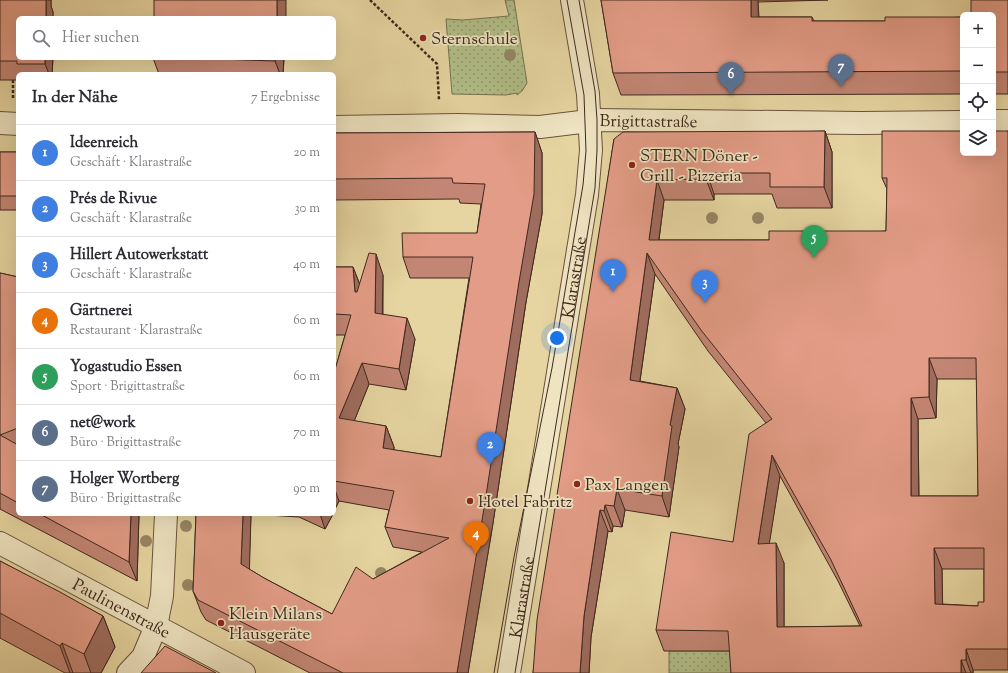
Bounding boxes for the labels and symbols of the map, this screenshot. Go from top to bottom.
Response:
place label: Sternschule [431,28,518,52]
marker: Sternschule [418,33,428,43]
pin: 7 [828,54,854,87]
pin: 6 [718,62,744,95]
street label: Brigittastraße [599,110,698,135]
place label: STERN Döner - Grill - Pizzeria [640,145,758,189]
marker: STERN Döner - Grill - Pizzeria [627,160,637,170]
pin: 5 [801,225,827,258]
street label: Klarastraße [557,235,594,320]
pin: 1 [600,259,626,292]
pin: 3 [692,270,718,303]
your location [547,328,567,348]
pin: 2 [477,432,503,465]
place label: Pax Langen [585,474,669,498]
marker: Pax Langen [572,479,582,489]
place label: Hotel Fabritz [478,491,572,515]
marker: Hotel Fabritz [465,496,475,506]
pin: 4 [463,521,489,554]
street label: Klarastraße [505,555,542,640]
street label: Paulinenstraße [68,574,174,646]
place label: Klein Milans Hausgeräte [229,603,322,647]
marker: Klein Milans Hausgeräte [216,618,226,628]

